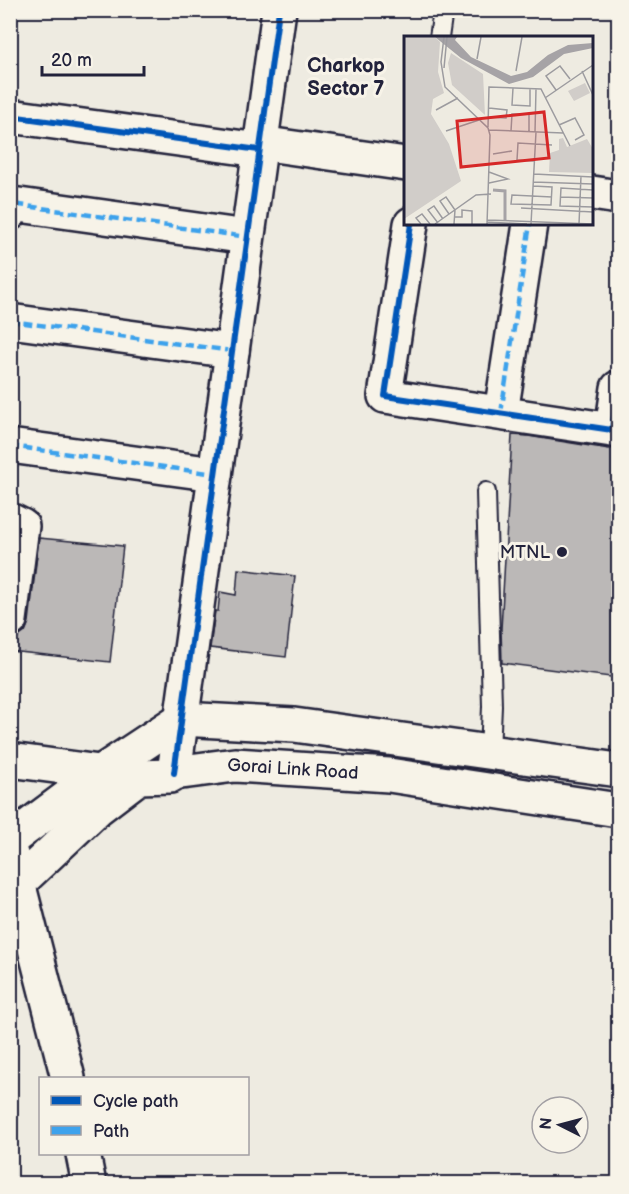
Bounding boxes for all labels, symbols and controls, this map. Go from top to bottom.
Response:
inset map [404,36,593,225]
scale bar [42,39,144,77]
text: 20 m [51,50,92,71]
district label: Charkop Sector 7 [307,54,385,101]
place label: MTNL [500,542,551,563]
marker: MTNL [555,545,569,559]
street label: Gorai Link Road [226,754,359,783]
legend [39,1077,249,1155]
text: Cycle path [93,1091,179,1112]
north arrow [530,1095,590,1155]
text: N [536,1117,557,1131]
text: Path [93,1121,129,1142]

